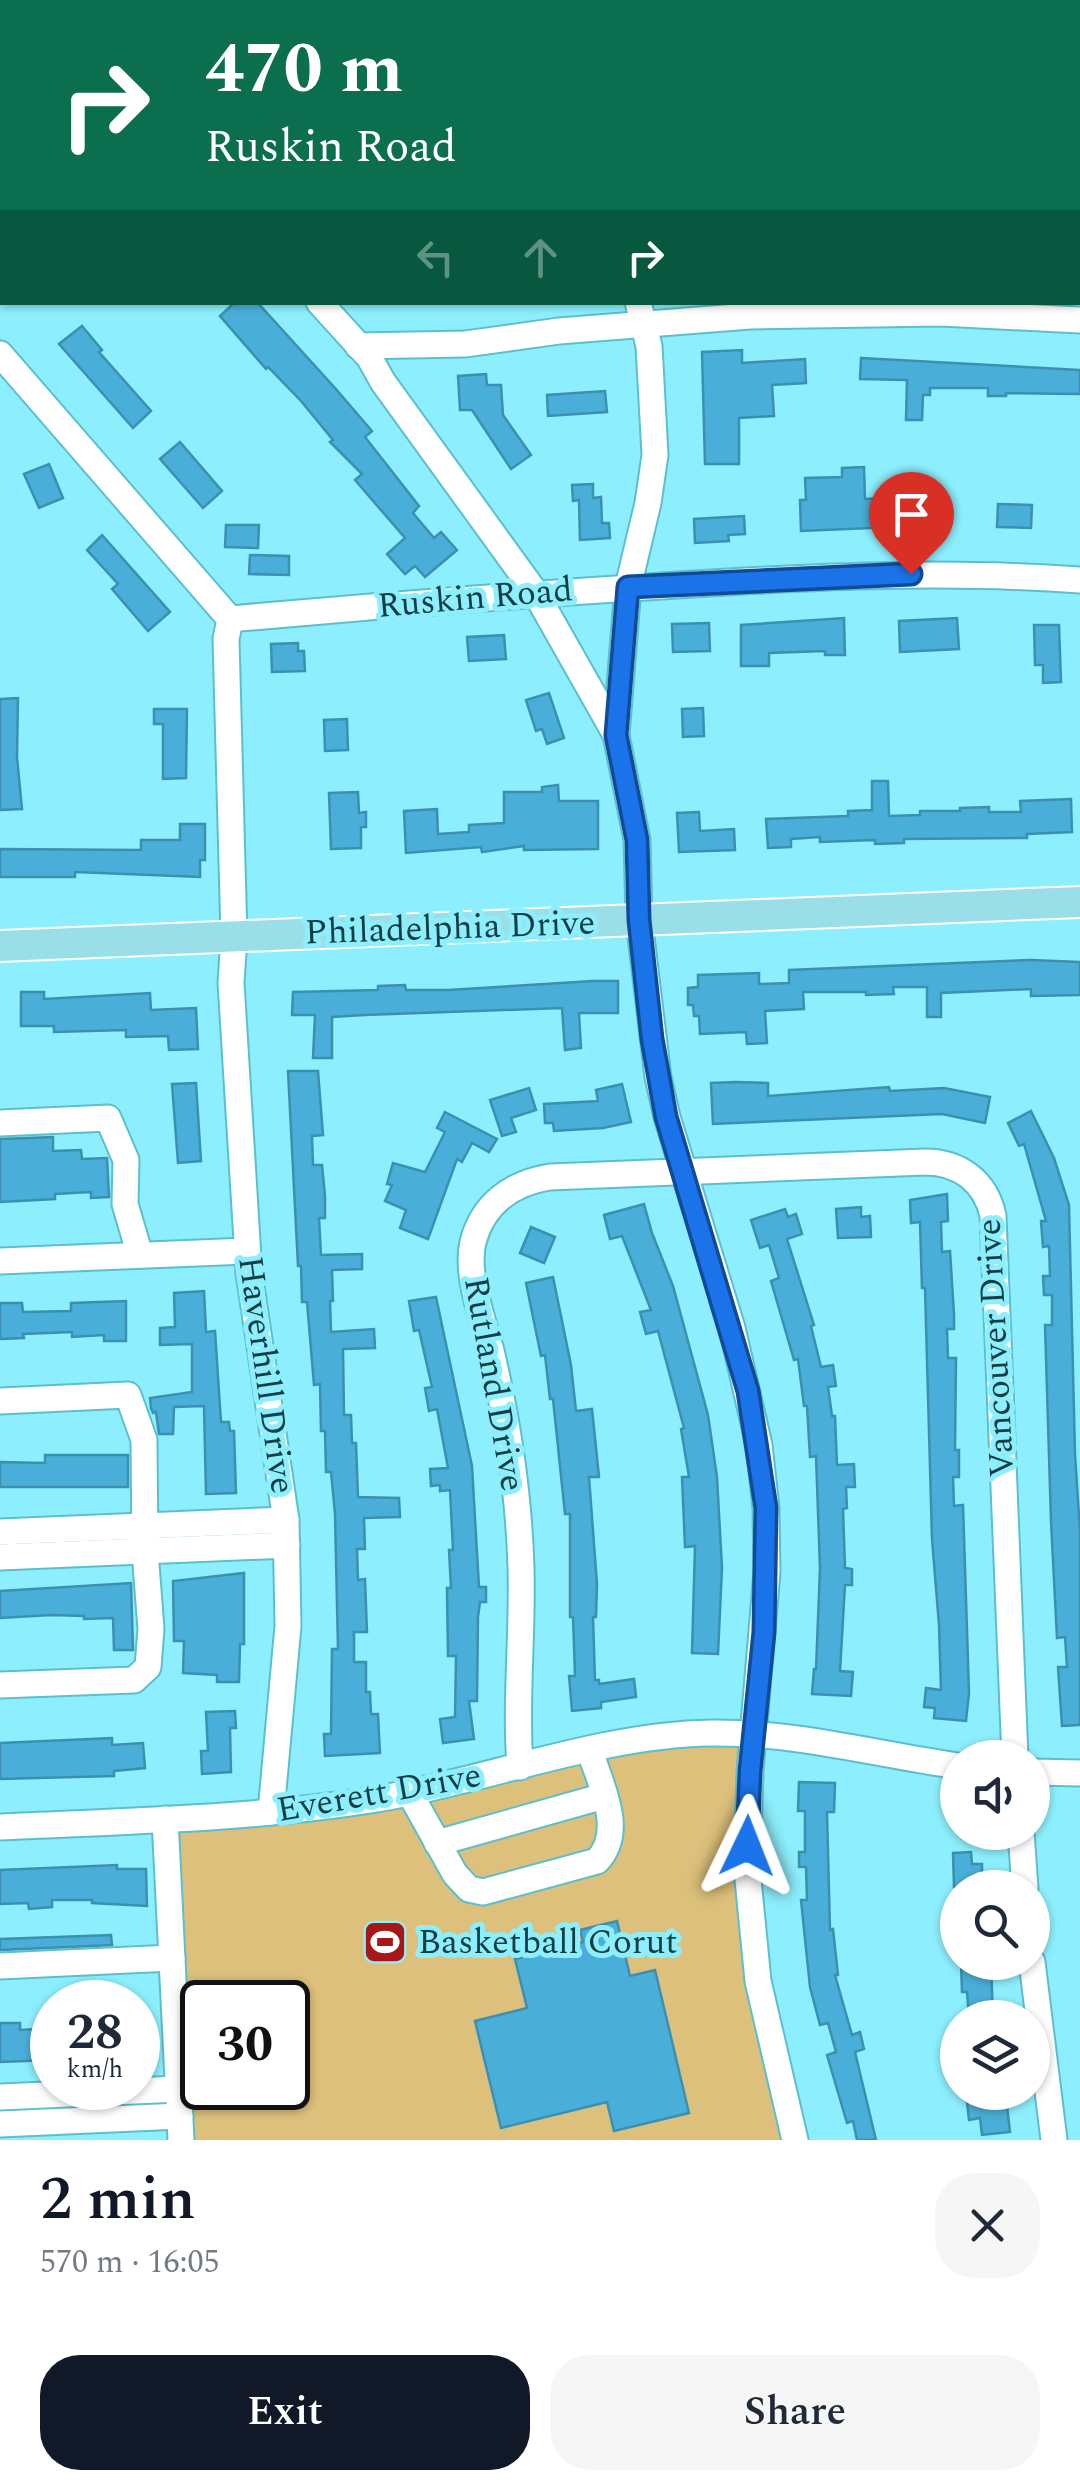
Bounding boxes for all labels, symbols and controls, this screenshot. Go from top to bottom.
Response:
text: 470 m [205,17,403,123]
icon: right [40,40,170,170]
text: Ruskin Road [205,113,457,182]
icon: left [408,230,463,285]
icon: ahead [513,230,568,285]
icon: right [618,230,673,285]
pin [869,472,954,575]
icon: arrive [884,487,939,542]
street label: Ruskin Road [375,563,575,633]
street label: Philadelphia Drive [304,896,596,960]
street label: Vancouver Drive [963,1217,1029,1479]
street label: Haverhill Drive [223,1253,309,1497]
street label: Rutland Drive [449,1273,539,1495]
map controls [940,1740,1050,2110]
button: sound [940,1740,1050,1850]
street label: Everett Drive [273,1749,485,1837]
position arrow [695,1794,799,1898]
button: search [940,1870,1050,1980]
place label: Basketball Corut [418,1916,678,1969]
sports icon: Basketball Corut [362,1919,408,1965]
speed limit sign: 30 [180,1980,310,2110]
text: 28 [67,1995,123,2071]
button: layers [940,2000,1050,2110]
text: km/h [67,2051,123,2089]
text: 2 min [40,2154,196,2246]
button: close [935,2173,1040,2278]
text: 570 m · 16:05 [40,2238,220,2287]
button: Exit [40,2355,530,2470]
button: Share [550,2355,1040,2470]

